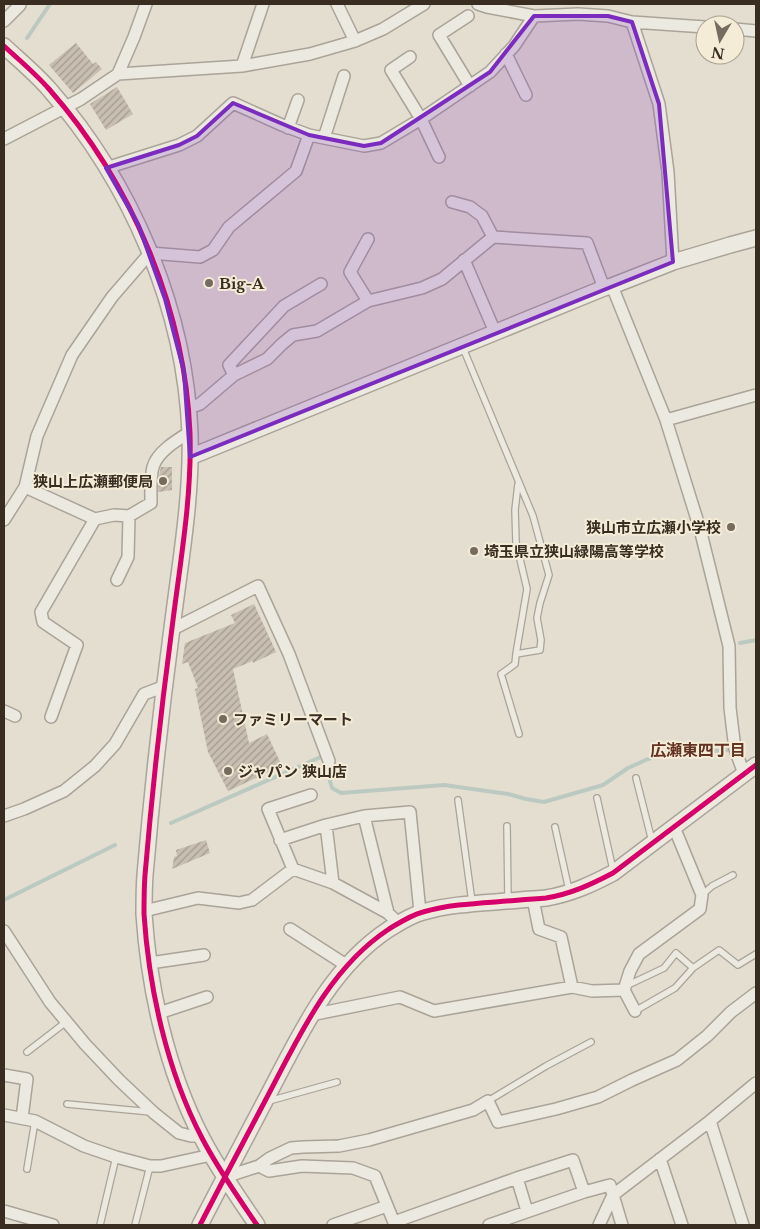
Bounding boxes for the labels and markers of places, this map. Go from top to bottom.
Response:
place label: Big-A [219,274,265,293]
marker: Big-A [203,277,215,289]
place label: 狭山上広瀬郵便局 [33,472,153,491]
marker: 狭山上広瀬郵便局 [157,475,169,487]
place label: 狭山市立広瀬小学校 [586,518,721,537]
marker: 狭山市立広瀬小学校 [725,521,737,533]
place label: 埼玉県立狭山緑陽高等学校 [484,542,664,561]
marker: 埼玉県立狭山緑陽高等学校 [468,545,480,557]
place label: ファミリーマート [233,710,353,729]
marker: ファミリーマート [217,713,229,725]
place label: ジャパン 狭山店 [238,762,347,781]
marker: ジャパン 狭山店 [222,765,234,777]

